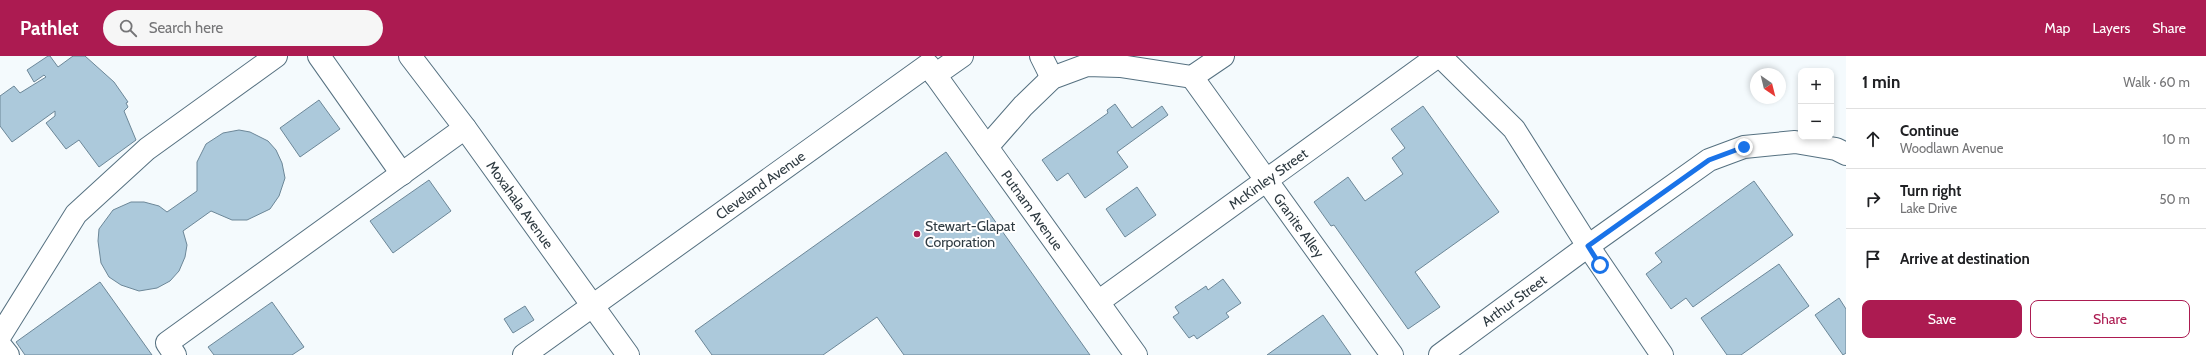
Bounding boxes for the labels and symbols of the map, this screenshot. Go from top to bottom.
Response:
north arrow [1750,68,1786,104]
route end [1735,138,1753,156]
street label: McKinley Street [1225,144,1311,213]
street label: Cleveland Avenue [712,147,809,224]
street label: Moxahala Avenue [482,157,558,252]
street label: Putnam Avenue [997,167,1067,254]
street label: Granite Alley [1270,190,1328,261]
place label: Stewart-Glapat Corporation [925,217,1015,251]
marker: Stewart-Glapat Corporation [912,229,922,239]
route start [1591,256,1609,274]
street label: Arthur Street [1478,270,1550,330]

